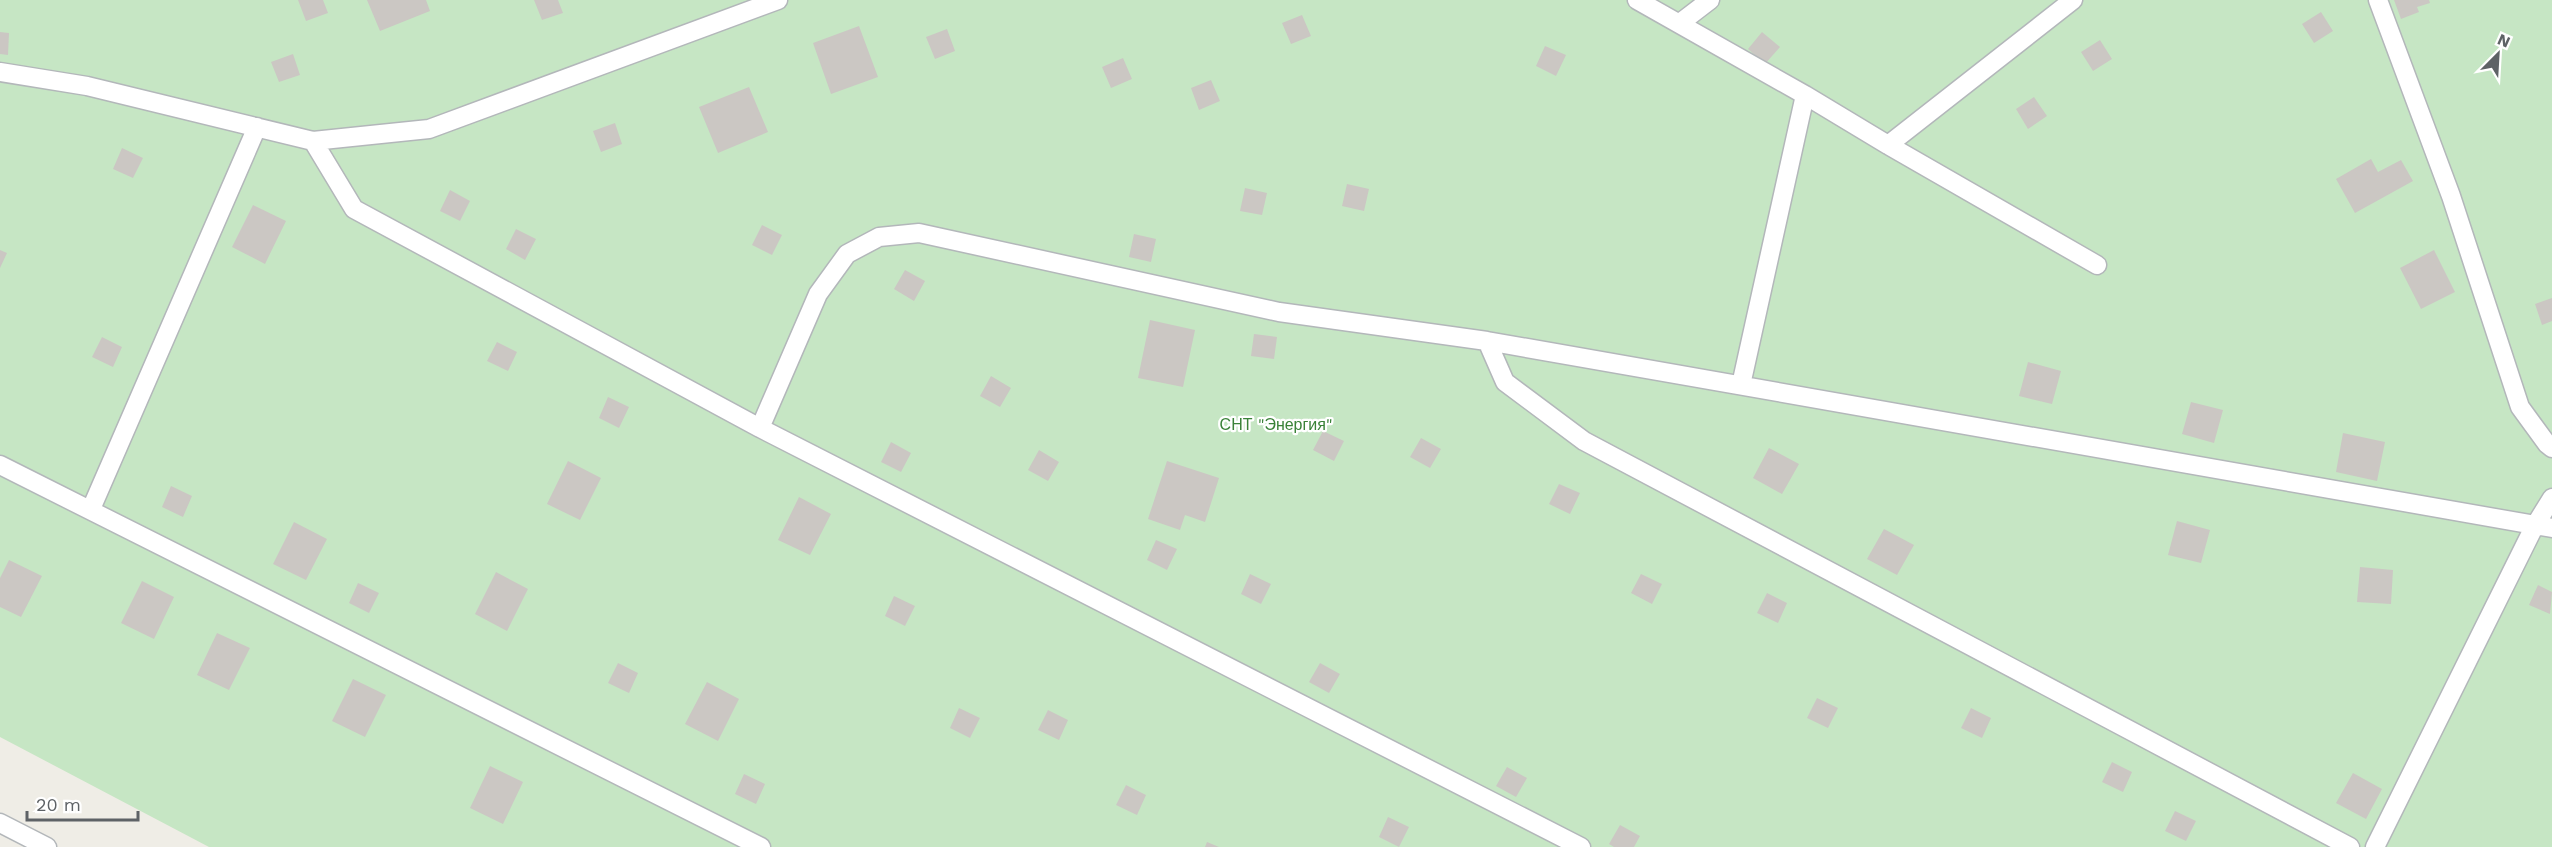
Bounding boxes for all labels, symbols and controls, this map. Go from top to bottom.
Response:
north arrow [2468,24,2528,84]
text: N [2495,30,2513,52]
park label: СНТ "Энергия" [1220,415,1332,434]
scale bar [27,784,138,822]
text: 20 m [36,794,81,815]

